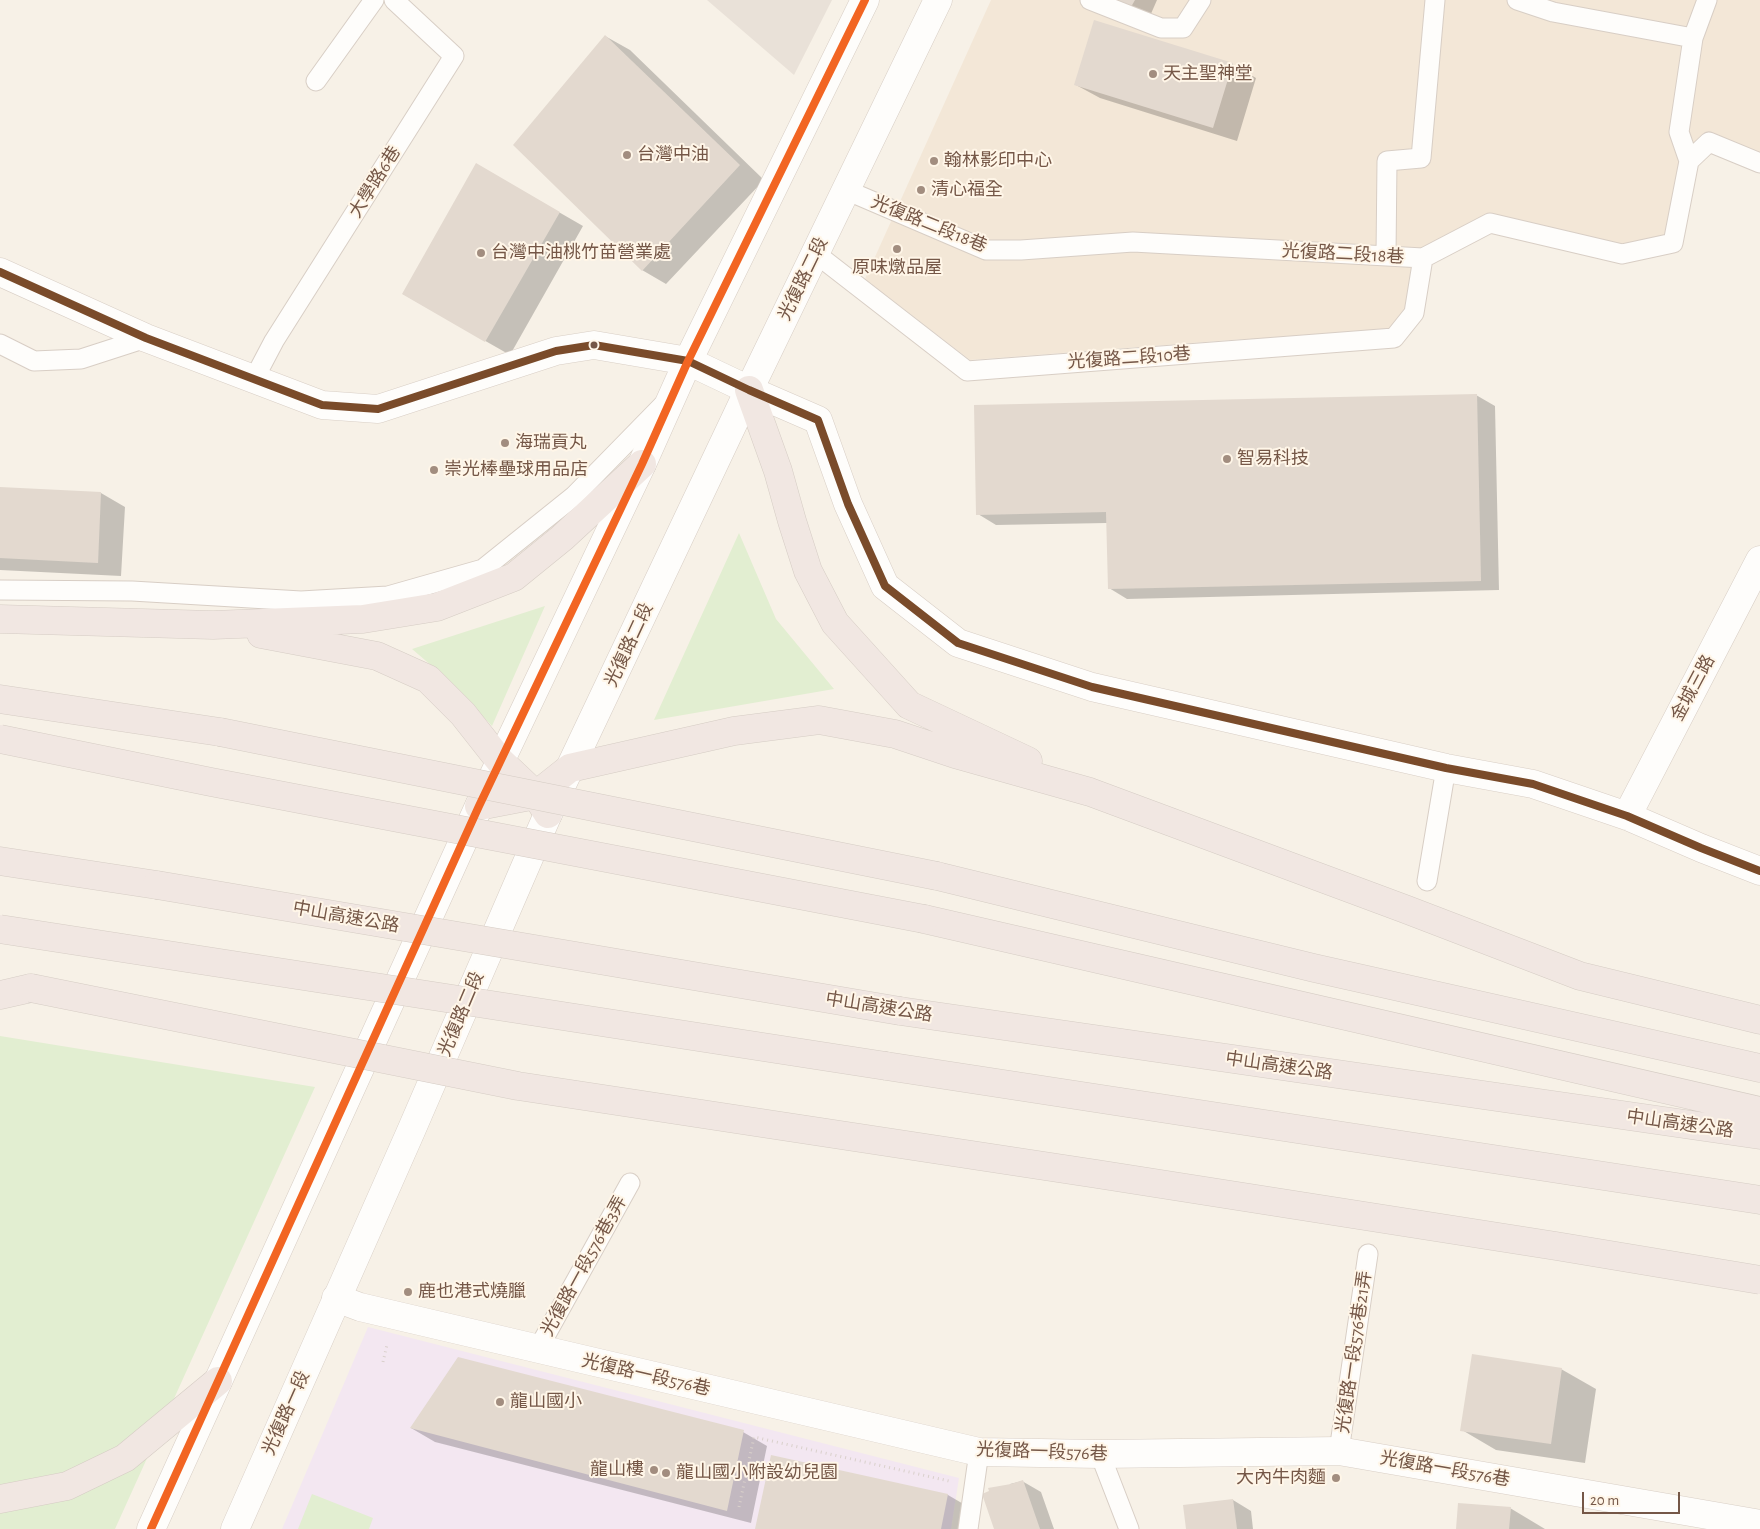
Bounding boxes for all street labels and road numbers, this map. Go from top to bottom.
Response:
street label: 大學路6巷 [345,142,405,222]
street label: 光復路二段18巷 [868,191,990,257]
street label: 光復路二段 [774,234,832,324]
street label: 光復路二段18巷 [1281,240,1405,268]
street label: 光復路二段10巷 [1067,343,1191,373]
street label: 光復路二段 [600,600,658,690]
street label: 金城三路 [1667,651,1719,725]
street label: 中山高速公路 [291,897,401,937]
street label: 光復路二段 [433,968,489,1060]
street label: 中山高速公路 [824,988,934,1026]
street label: 中山高速公路 [1224,1048,1334,1084]
street label: 中山高速公路 [1625,1106,1735,1142]
street label: 光復路一段576巷3弄 [537,1192,631,1340]
street label: 光復路一段576巷21弄 [1332,1269,1376,1435]
street label: 光復路一段576巷 [580,1350,712,1400]
street label: 光復路一段 [258,1367,314,1459]
street label: 光復路一段576巷 [976,1439,1108,1465]
street label: 光復路一段576巷 [1378,1447,1512,1491]

